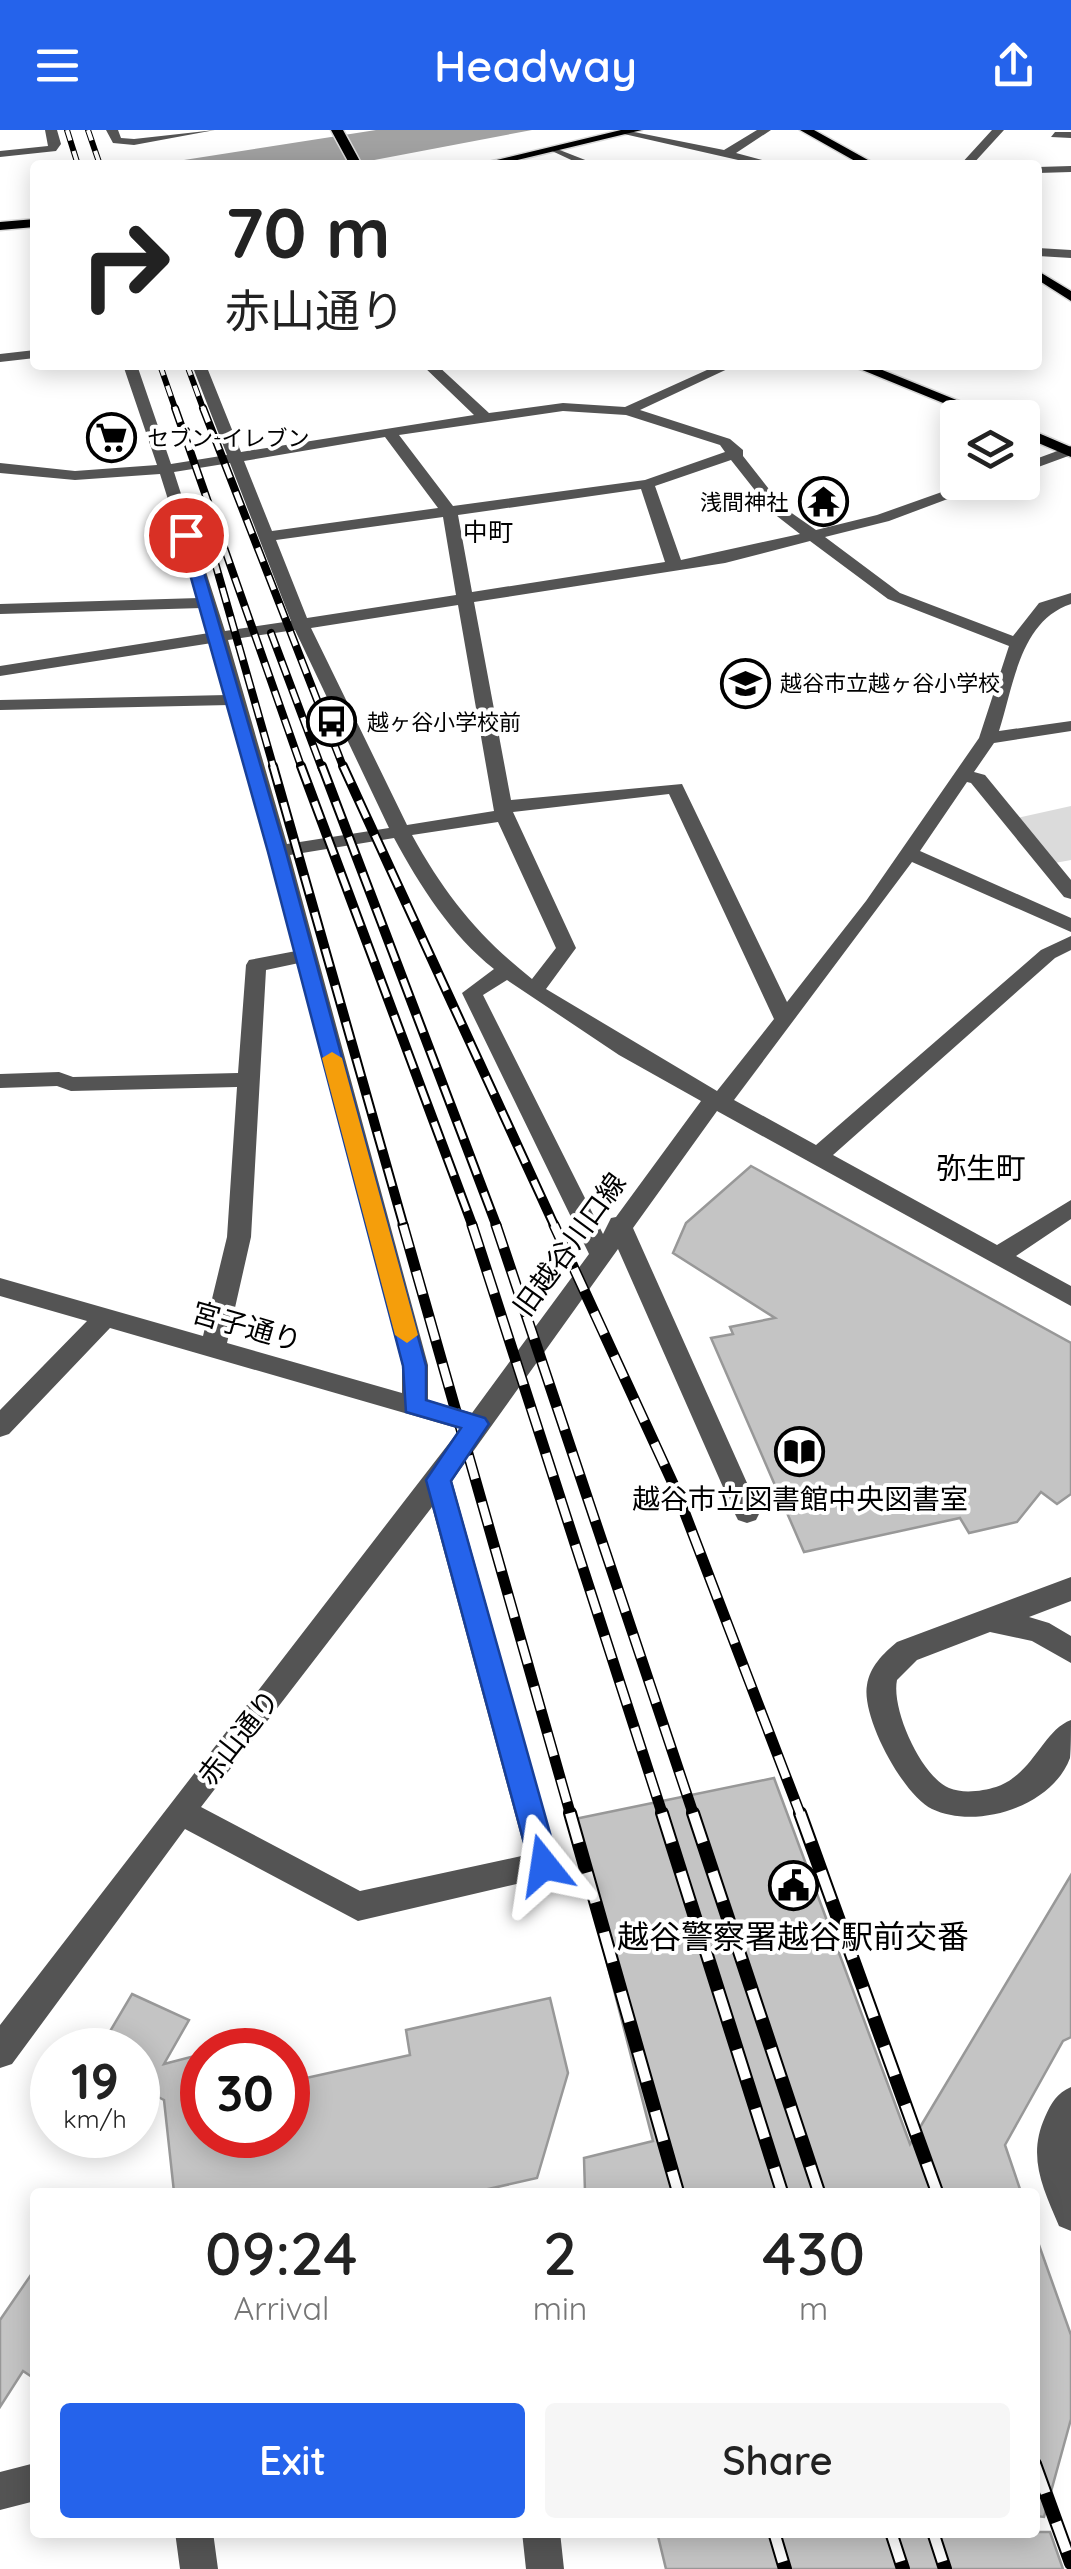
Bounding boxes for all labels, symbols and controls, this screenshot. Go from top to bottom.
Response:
text: Headway [434,37,637,93]
icon: menu [30,38,85,93]
icon: share [986,38,1041,93]
text: 70 m [225,188,391,276]
icon: right [60,200,190,330]
text: 赤山通り [225,282,405,338]
map controls [940,400,1040,500]
button: layers [940,400,1040,500]
supermarket icon: セブン-イレブン [86,412,138,464]
place label: セブン-イレブン [147,424,310,452]
temple icon: 浅間神社 [797,476,849,528]
place label: 浅間神社 [700,488,788,516]
pin [144,493,229,578]
icon: arrive [159,508,214,563]
district label: 中町 [463,516,513,547]
school or university icon: 越谷市立越ヶ谷小学校 [719,657,771,709]
place label: 越谷市立越ヶ谷小学校 [780,669,1000,697]
bus stop icon: 越ヶ谷小学校前 [306,696,358,748]
place label: 越ヶ谷小学校前 [367,708,521,736]
district label: 弥生町 [936,1149,1026,1187]
street label: 旧越谷川口線 [505,1166,633,1322]
street label: 宮子通り [188,1294,306,1358]
library icon: 越谷市立図書館中央図書室 [774,1425,826,1477]
place label: 越谷市立図書館中央図書室 [632,1481,968,1516]
street label: 赤山通り [190,1682,286,1792]
position arrow [492,1813,596,1917]
public building icon: 越谷警察署越谷駅前交番 [767,1860,819,1912]
place label: 越谷警察署越谷駅前交番 [617,1916,969,1956]
speed limit sign: 30 [180,2028,310,2158]
text: 19 [71,2049,119,2112]
text: km/h [63,2103,127,2134]
text: 09:24 [205,2215,358,2290]
text: 2 [543,2215,577,2290]
text: 430 [762,2215,865,2290]
text: Arrival [233,2288,329,2328]
text: min [533,2288,587,2328]
text: m [799,2288,828,2328]
button: Exit [60,2403,525,2518]
button: Share [545,2403,1010,2518]

